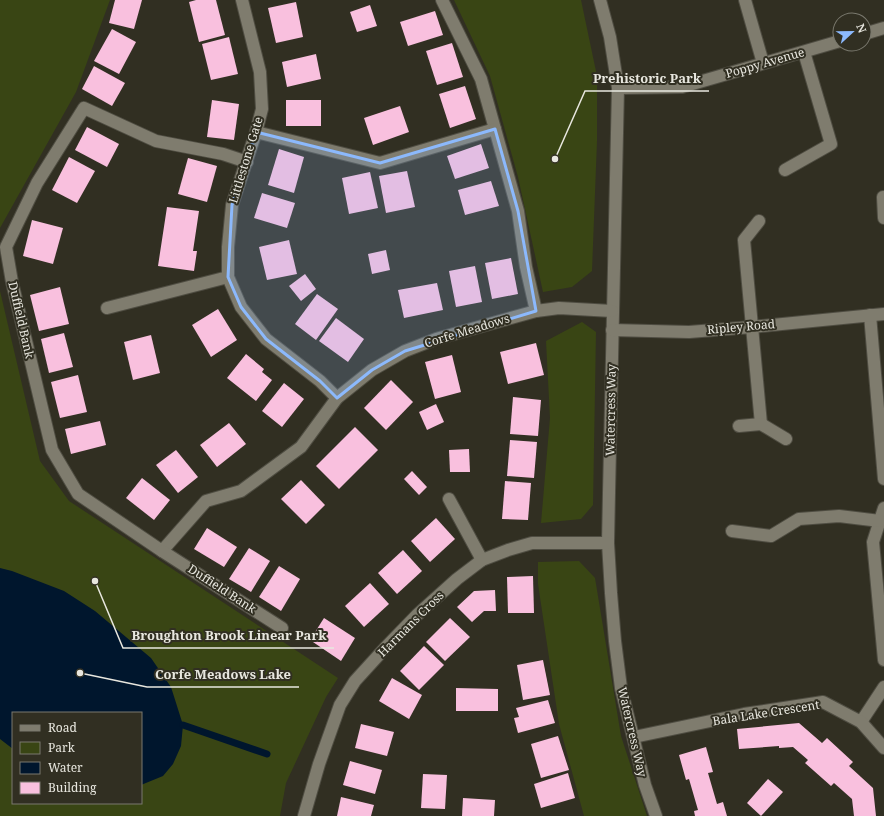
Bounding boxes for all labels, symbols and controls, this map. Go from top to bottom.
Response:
north arrow [832,12,872,52]
text: N [853,21,870,35]
street label: Poppy Avenue [723,43,806,82]
callout: Prehistoric Park [585,66,709,91]
text: Prehistoric Park [593,69,702,87]
street label: Littlestone Gate [224,114,267,205]
street label: Duffield Bank [4,280,39,361]
street label: Corfe Meadows [422,309,512,352]
street label: Ripley Road [706,315,776,338]
street label: Watercress Way [601,364,620,456]
street label: Duffield Bank [185,560,261,618]
street label: Harmans Cross [374,587,447,660]
callout: Broughton Brook Linear Park [123,623,334,648]
text: Broughton Brook Linear Park [132,626,327,644]
callout: Corfe Meadows Lake [147,662,299,687]
text: Corfe Meadows Lake [155,665,291,683]
street label: Watercress Way [614,685,651,779]
street label: Bala Lake Crescent [711,696,821,729]
legend [12,712,142,804]
text: Road [48,719,78,736]
text: Park [48,739,76,756]
text: Water [48,759,83,776]
text: Building [48,779,97,796]

